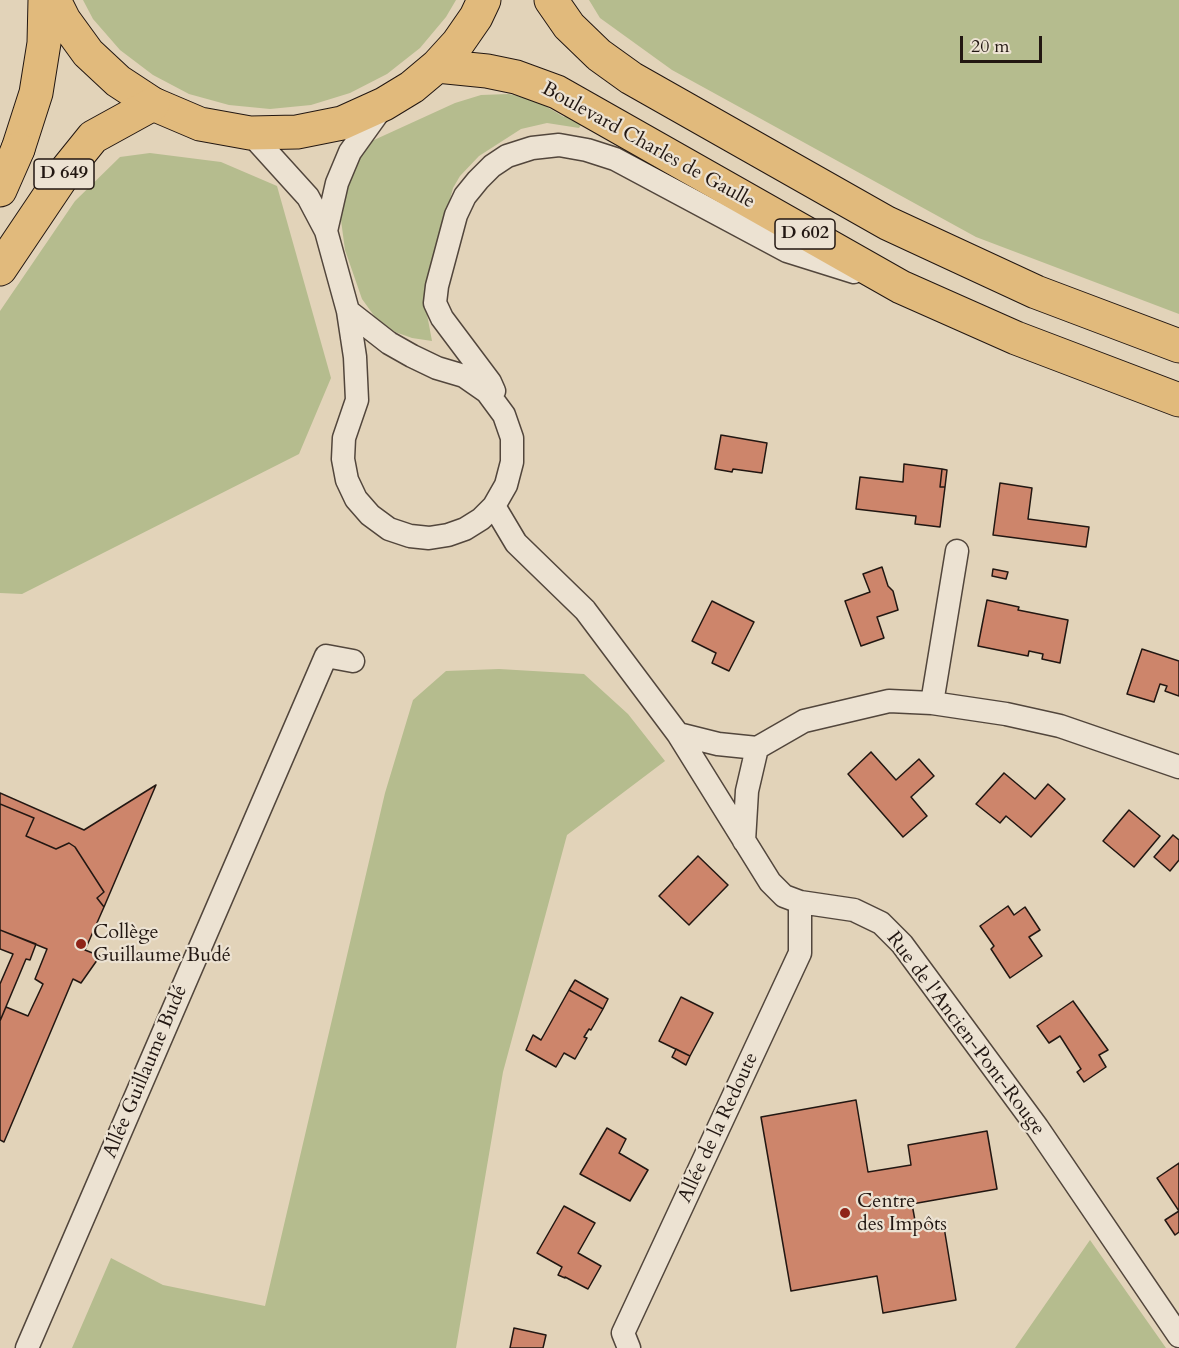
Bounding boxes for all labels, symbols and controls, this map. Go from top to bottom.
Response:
scale bar [963,24,1046,62]
text: 20 m [971,34,1010,59]
street label: Boulevard Charles de Gaulle [537,77,759,215]
road number: D 649 [34,159,94,189]
road number: D 602 [775,219,835,249]
place label: Collège Guillaume Budé [93,921,231,968]
street label: Rue de l'Ancien-Pont-Rouge [881,927,1049,1141]
marker: Collège Guillaume Budé [74,937,88,951]
street label: Allée Guillaume Budé [99,982,193,1162]
street label: Allée de la Redoute [674,1049,764,1207]
place label: Centre des Impôts [857,1190,947,1237]
marker: Centre des Impôts [838,1206,852,1220]

